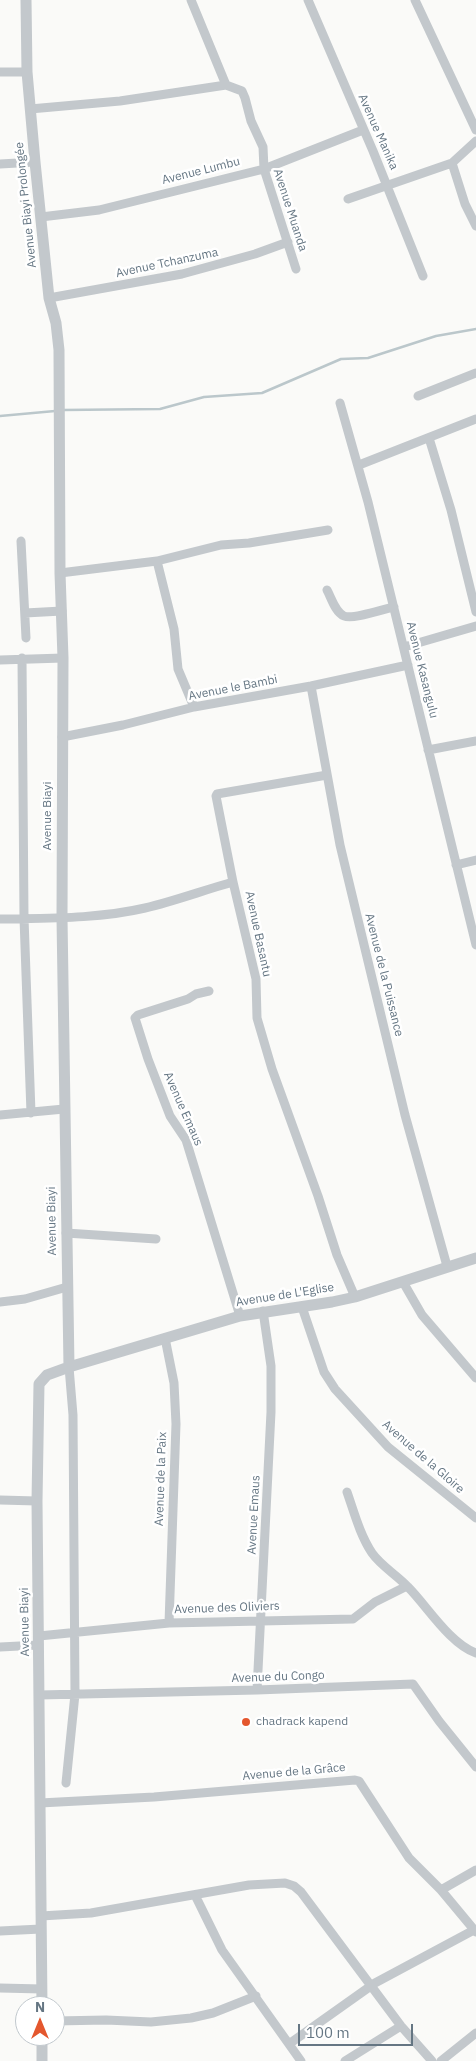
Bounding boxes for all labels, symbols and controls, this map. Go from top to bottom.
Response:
street label: Avenue Manika [355,92,401,172]
street label: Avenue Biayi Prolongée [12,141,40,269]
street label: Avenue Lumbu [161,154,241,188]
street label: Avenue Muanda [270,167,310,253]
street label: Avenue Tchanzuma [114,245,220,281]
street label: Avenue Kasangulu [403,620,441,720]
street label: Avenue le Bambi [187,672,279,704]
street label: Avenue Biayi [41,781,55,851]
street label: Avenue Basantu [242,890,274,978]
street label: Avenue de la Puissance [362,912,406,1038]
street label: Avenue Emaus [160,1070,206,1148]
street label: Avenue Biayi [44,1186,60,1256]
street label: Avenue de L'Eglise [235,1280,335,1310]
street label: Avenue de la Gloire [379,1417,467,1497]
street label: Avenue de la Paix [152,1432,170,1526]
street label: Avenue Emaus [245,1475,263,1555]
street label: Avenue Biayi [17,1587,33,1657]
street label: Avenue des Oliviers [174,1599,280,1617]
street label: Avenue du Congo [231,1668,325,1686]
place label: chadrack kapend [256,1715,348,1729]
marker: chadrack kapend [240,1716,252,1728]
street label: Avenue de la Grâce [242,1760,346,1784]
north arrow [15,1996,65,2046]
text: N [35,1998,45,2016]
scale bar [301,2014,416,2046]
text: 100 m [306,2023,350,2042]

